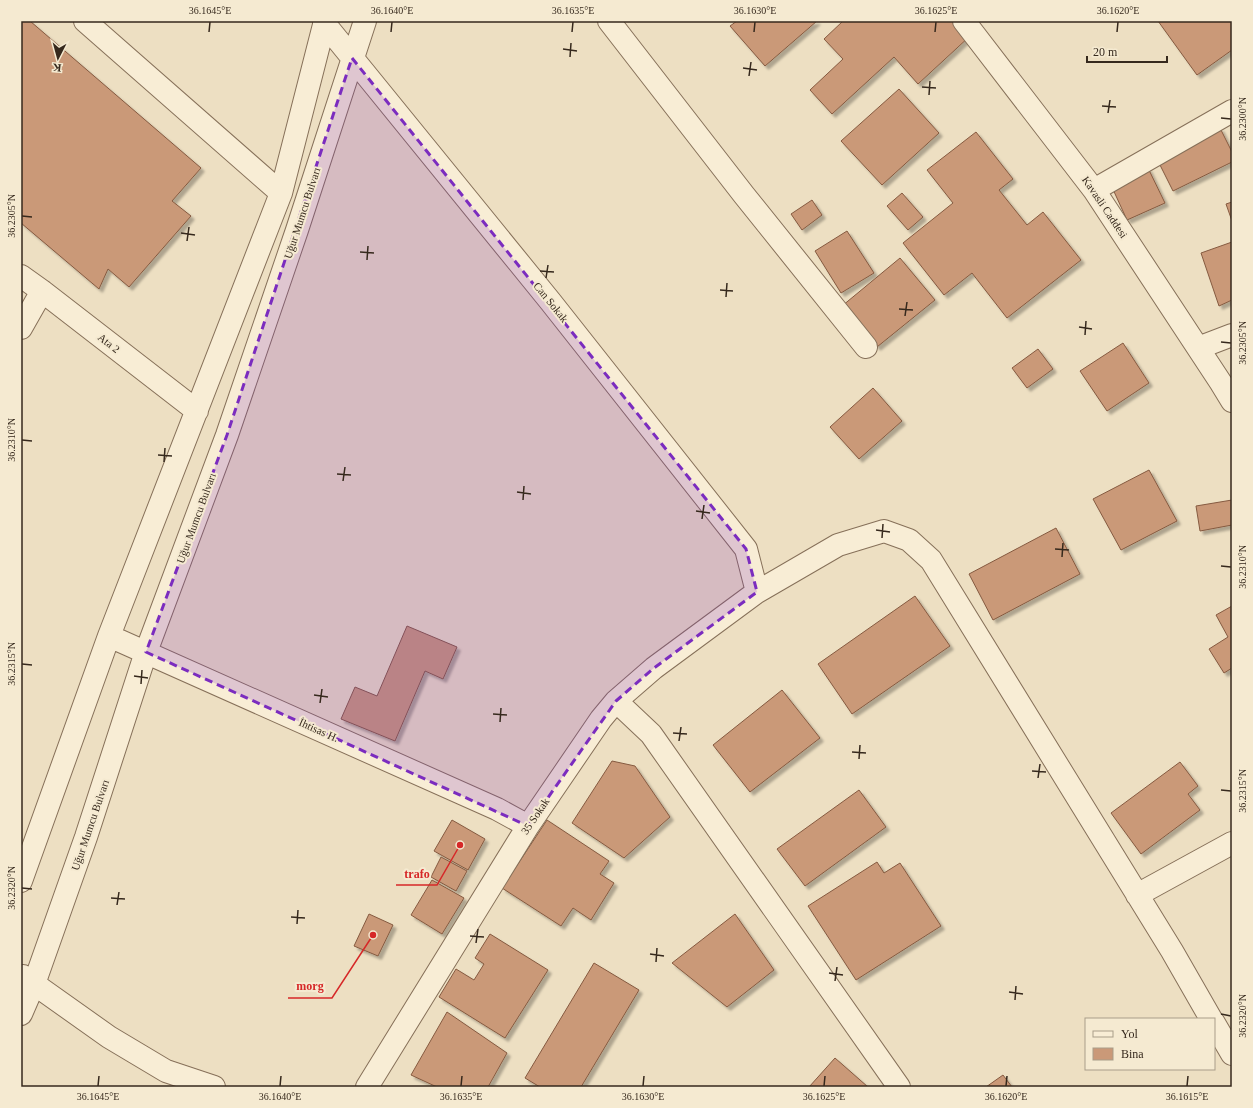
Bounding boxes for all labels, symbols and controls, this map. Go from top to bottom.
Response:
text: 36.1645°E [189,5,231,16]
text: 36.1640°E [371,5,413,16]
text: 36.1635°E [552,5,594,16]
text: 36.1630°E [734,5,776,16]
text: 36.1625°E [915,5,957,16]
text: 36.1620°E [1097,5,1139,16]
north arrow [38,38,78,78]
scale bar [1087,38,1167,64]
text: 20 m [1093,45,1118,59]
text: K [52,61,62,74]
text: 36.2300°N [1237,97,1248,141]
street label: Uğur Mumcu Bulvarı [282,166,322,260]
street label: Kavasli Caddesi [1080,174,1130,240]
text: 36.2305°N [6,194,17,238]
street label: Can Sokak [531,280,571,325]
text: 36.2305°N [1237,321,1248,365]
street label: Ata 2 [96,331,122,355]
text: 36.2310°N [6,418,17,462]
street label: Uğur Mumcu Bulvarı [174,471,218,565]
text: 36.2310°N [1237,545,1248,589]
text: 36.2315°N [6,642,17,686]
street label: İhtisas H. [297,716,341,744]
text: 36.2315°N [1237,769,1248,813]
street label: Uğur Mumcu Bulvarı [69,778,111,872]
street label: 35 Sokak [518,795,552,836]
callout: trafo [396,861,437,885]
text: 36.2320°N [6,866,17,910]
text: trafo [404,867,430,881]
callout: morg [288,974,332,998]
text: morg [296,979,324,993]
text: 36.2320°N [1237,994,1248,1038]
legend [1085,1018,1215,1070]
text: Yol [1121,1027,1138,1041]
text: Bina [1121,1047,1144,1061]
text: 36.1645°E [77,1091,119,1102]
text: 36.1640°E [259,1091,301,1102]
text: 36.1635°E [440,1091,482,1102]
text: 36.1630°E [622,1091,664,1102]
text: 36.1625°E [803,1091,845,1102]
text: 36.1620°E [985,1091,1027,1102]
text: 36.1615°E [1166,1091,1208,1102]

